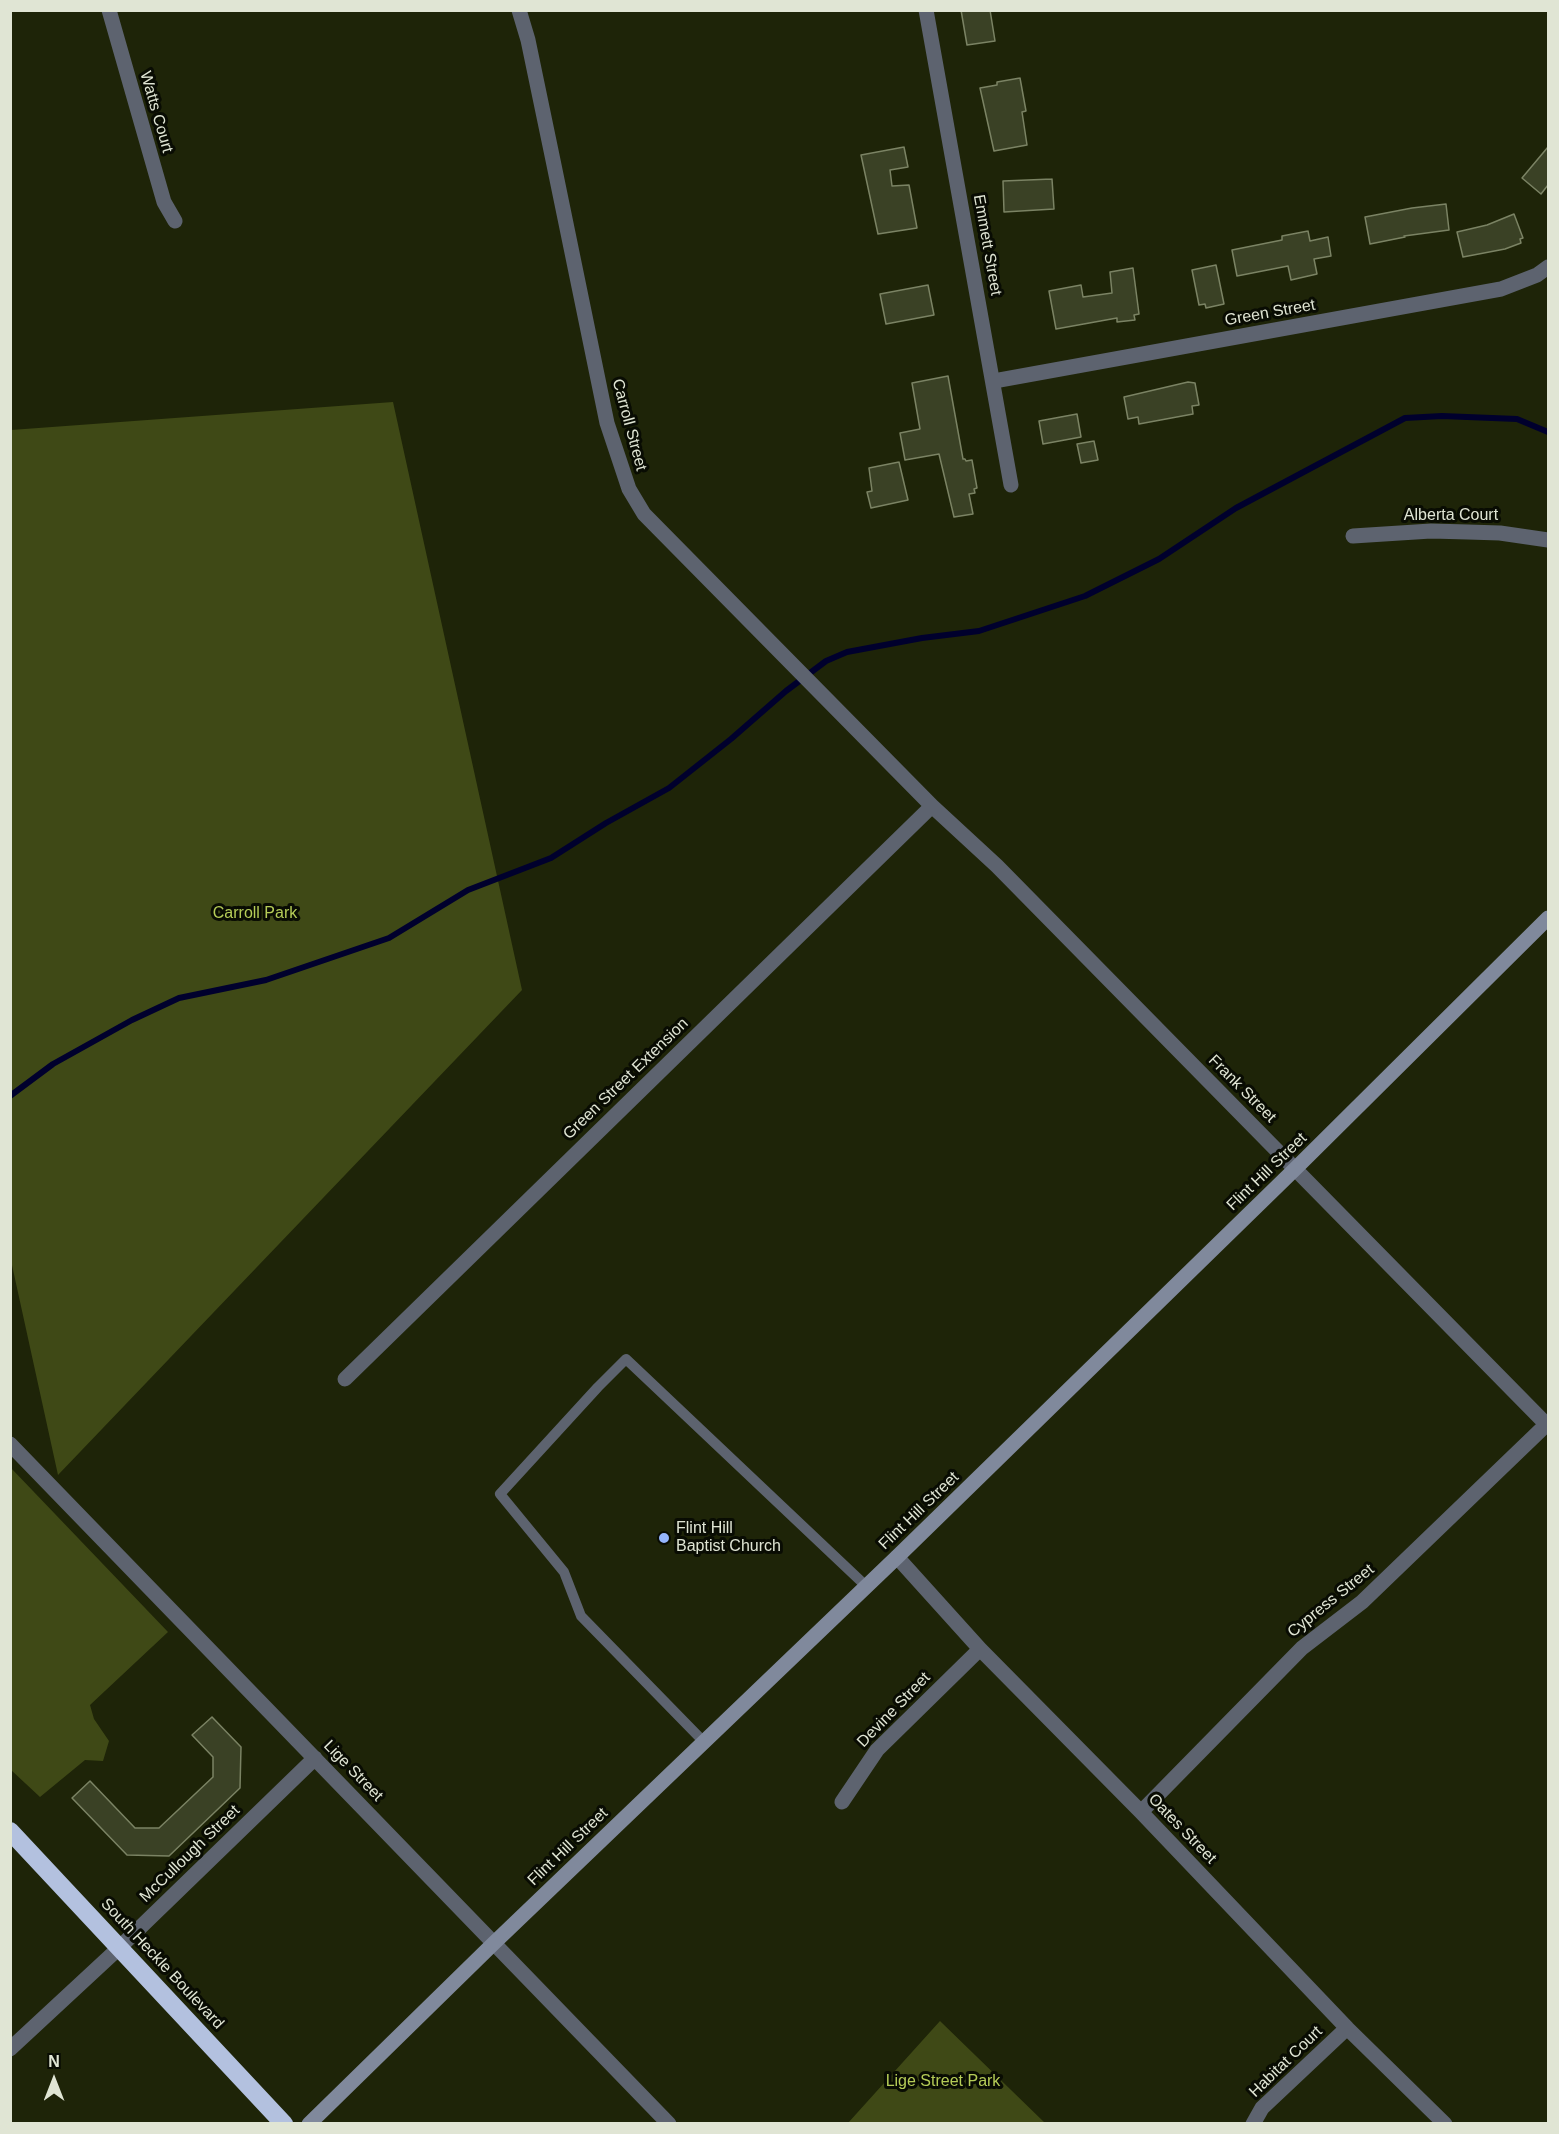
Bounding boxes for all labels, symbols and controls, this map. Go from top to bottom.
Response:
street label: Watts Court [135,69,177,155]
street label: Emmett Street [969,193,1005,297]
street label: Green Street [1223,296,1317,330]
street label: Carroll Street [608,377,650,473]
street label: Alberta Court [1404,506,1498,526]
park label: Carroll Park [213,904,297,924]
street label: Green Street Extension [560,1014,692,1144]
street label: Frank Street [1204,1051,1280,1127]
street label: Flint Hill Street [1223,1129,1311,1215]
street label: Flint Hill Street [875,1468,963,1554]
place label: Flint Hill Baptist Church [676,1519,781,1557]
marker: Flint Hill Baptist Church [657,1531,671,1545]
street label: Cypress Street [1284,1560,1378,1642]
street label: Devine Street [853,1668,935,1752]
street label: Lige Street [319,1736,387,1806]
street label: Oates Street [1144,1790,1220,1868]
street label: McCullough Street [136,1801,244,1907]
street label: Flint Hill Street [524,1804,612,1890]
street label: South Heckle Boulevard [96,1895,228,2033]
street label: Habitat Court [1245,2022,1327,2102]
north arrow [24,2050,84,2110]
text: N [48,2053,60,2070]
park label: Lige Street Park [886,2072,1000,2092]

